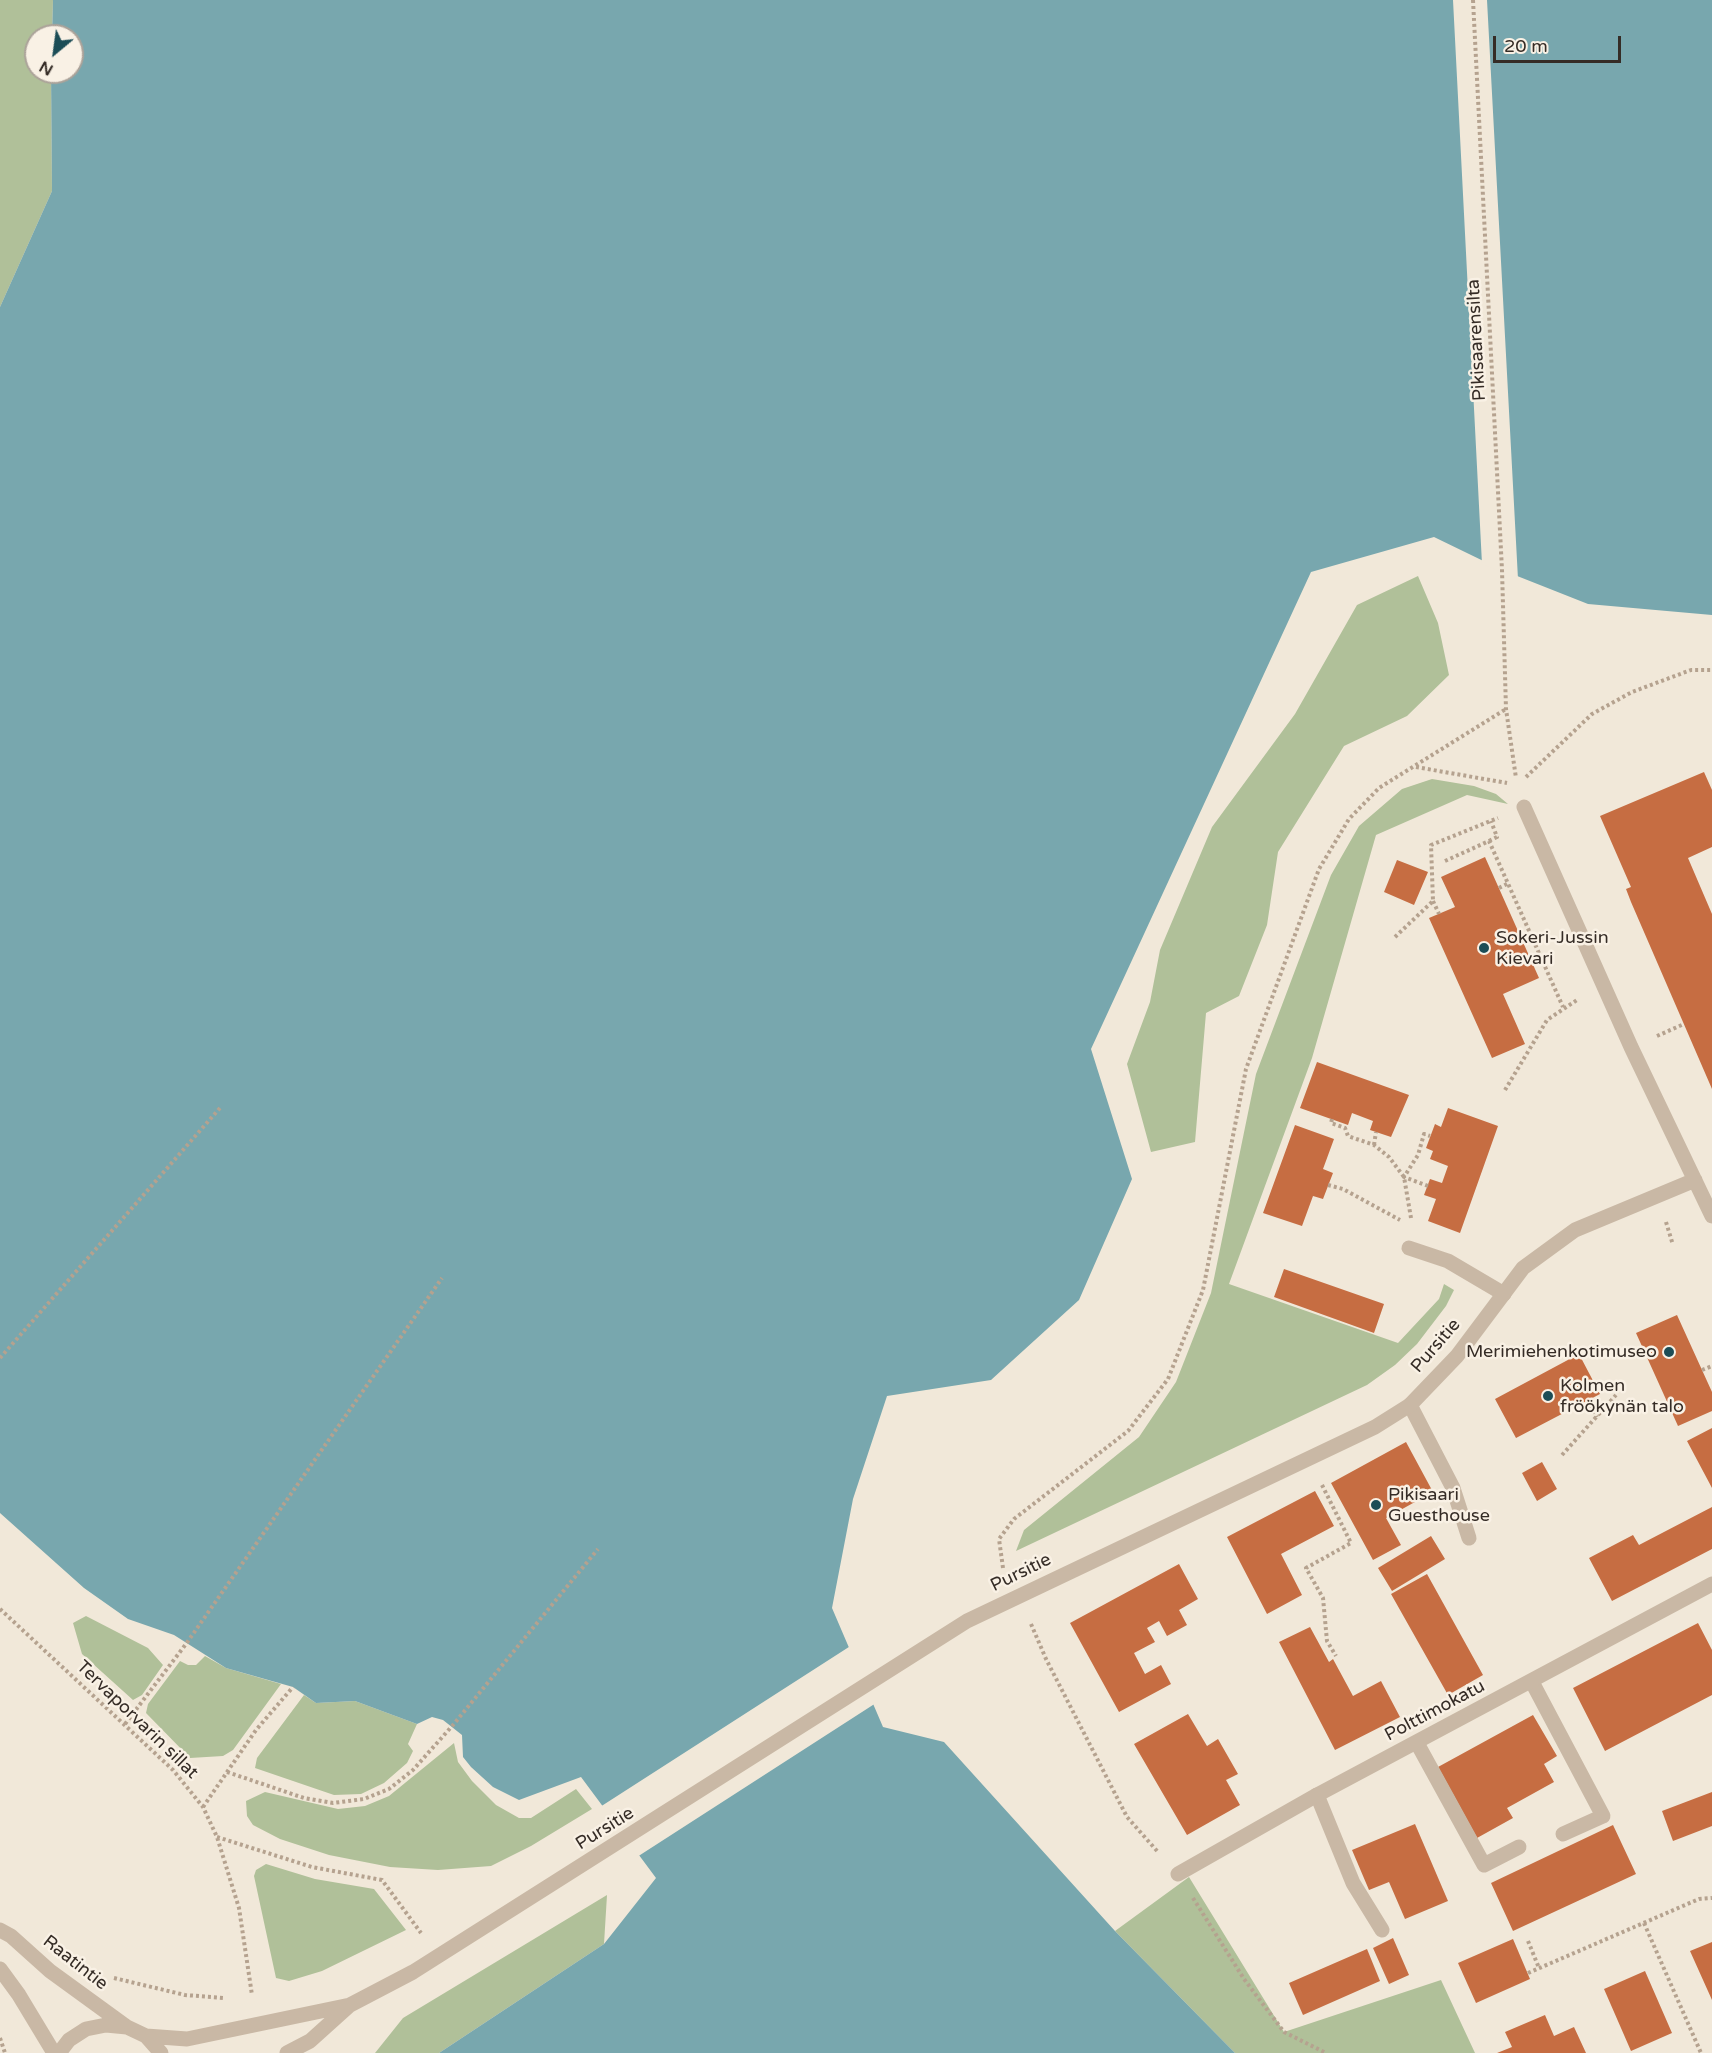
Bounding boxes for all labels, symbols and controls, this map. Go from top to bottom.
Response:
north arrow [24,24,84,84]
scale bar [1496,24,1624,62]
text: 20 m [1504,35,1548,57]
text: N [36,56,57,80]
street label: Pikisaarensilta [1463,279,1491,401]
place label: Sokeri-Jussin Kievari [1496,927,1609,970]
marker: Sokeri-Jussin Kievari [1477,941,1491,955]
street label: Pursitie [1407,1315,1465,1377]
place label: Merimiehenkotimuseo [1466,1341,1657,1363]
marker: Merimiehenkotimuseo [1662,1345,1676,1359]
place label: Kolmen fröökynän talo [1560,1375,1684,1418]
marker: Kolmen fröökynän talo [1541,1389,1555,1403]
place label: Pikisaari Guesthouse [1388,1484,1490,1526]
marker: Pikisaari Guesthouse [1369,1498,1383,1512]
street label: Pursitie [987,1549,1055,1597]
street label: Tervaporvarin sillat [72,1656,202,1784]
street label: Polttimokatu [1381,1676,1489,1746]
street label: Pursitie [572,1803,638,1855]
street label: Raatintie [38,1931,112,1995]

